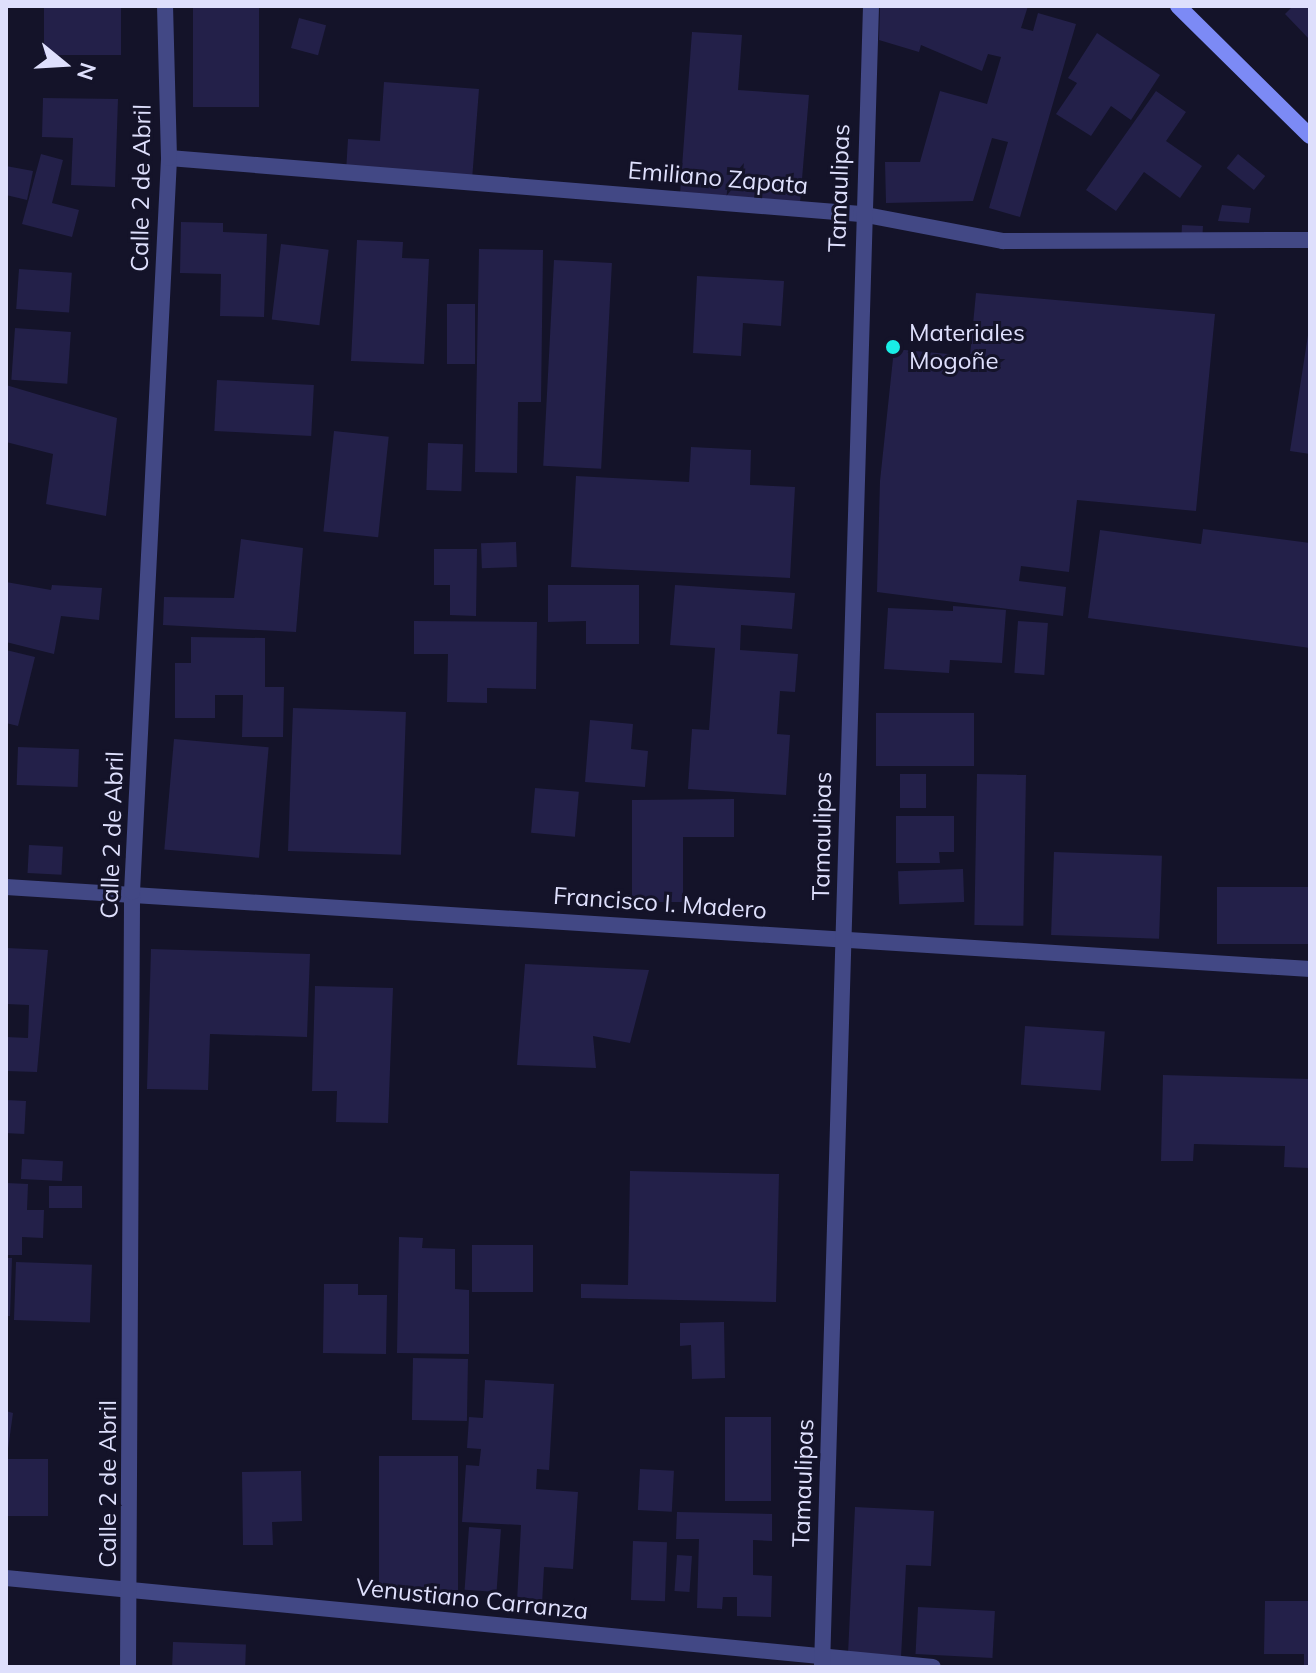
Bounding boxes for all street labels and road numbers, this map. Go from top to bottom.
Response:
street label: Calle 2 de Abril [125,104,157,272]
street label: Tamaulipas [822,123,856,253]
street label: Emiliano Zapata [627,156,809,200]
street label: Calle 2 de Abril [95,751,129,919]
street label: Tamaulipas [806,772,838,900]
street label: Francisco I. Madero [552,881,768,925]
street label: Calle 2 de Abril [94,1400,122,1568]
street label: Tamaulipas [786,1418,820,1548]
street label: Venustiano Carranza [354,1572,590,1626]

